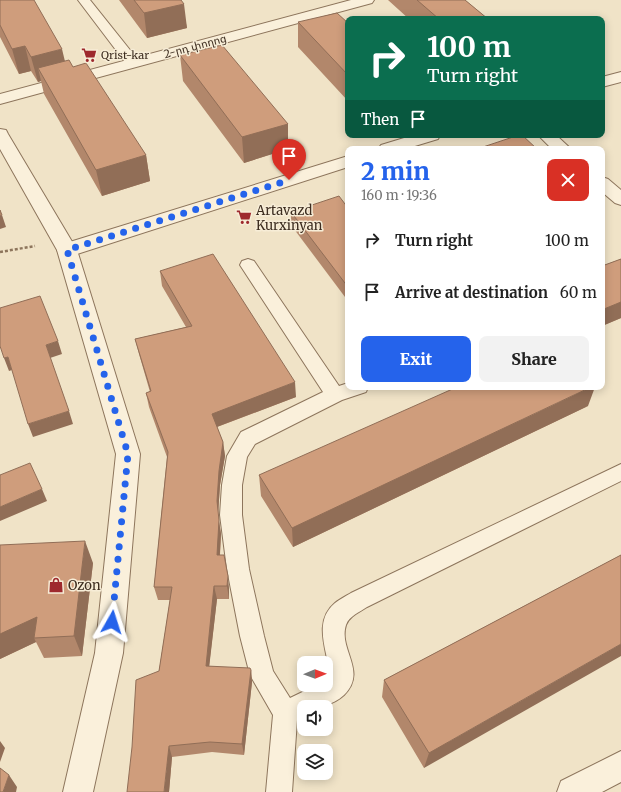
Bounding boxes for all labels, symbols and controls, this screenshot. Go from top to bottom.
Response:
text: 100 m [427,29,511,65]
street label: 2-րդ փողոց [162,31,228,61]
icon: right [361,32,413,84]
supermarket icon: Qrist-kar [80,46,98,64]
place label: Qrist-kar [101,48,149,62]
text: Turn right [427,64,518,87]
icon: arrive [407,108,429,130]
text: Then [361,110,399,129]
pin [272,139,306,180]
icon: arrive [278,145,300,167]
text: 2 min [361,156,430,187]
button: close [547,159,589,201]
text: 160 m · 19:36 [361,187,437,204]
place label: Artavazd Kurxinyan [255,202,323,234]
supermarket icon: Artavazd Kurxinyan [235,208,253,226]
icon: right [361,229,383,251]
text: Turn right [395,231,473,250]
text: 100 m [545,231,589,250]
icon: arrive [361,281,383,303]
text: Arrive at destination [395,283,548,302]
text: 60 m [560,283,597,302]
button: Exit [361,336,471,382]
button: Share [479,336,589,382]
shop icon: Ozon [47,576,65,594]
place label: Ozon [68,577,101,594]
position arrow [91,601,133,643]
north arrow [297,656,333,692]
map controls [297,656,333,780]
button: sound [297,700,333,736]
button: layers [297,744,333,780]

